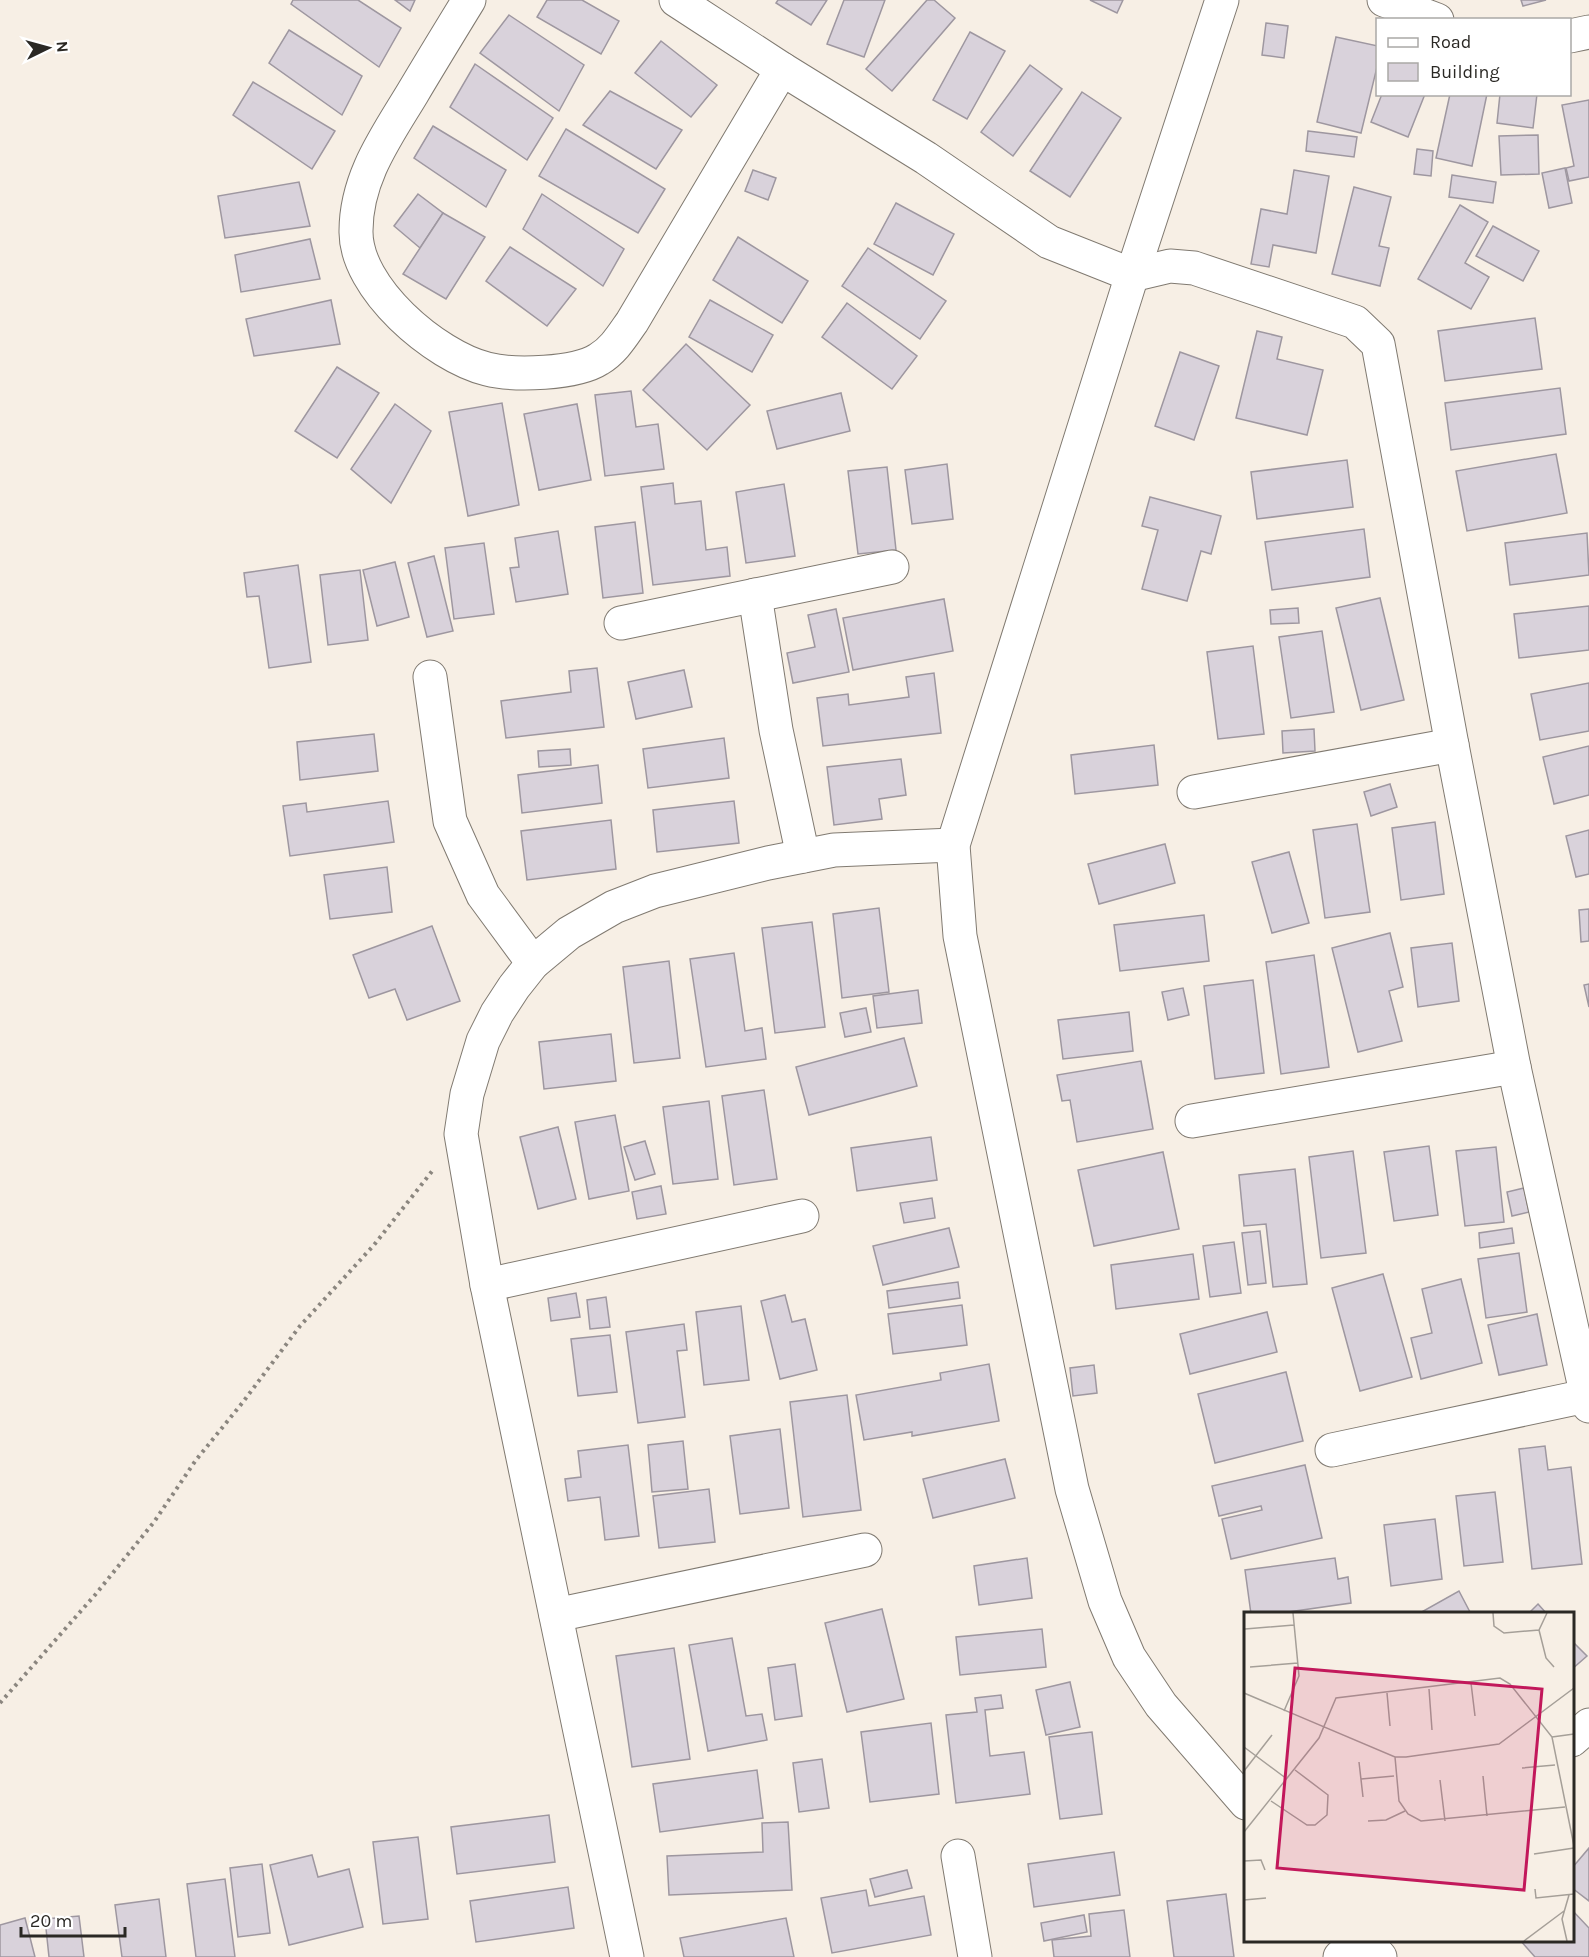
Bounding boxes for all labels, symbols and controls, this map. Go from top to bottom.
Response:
north arrow [18,18,78,78]
legend [1376,18,1571,96]
text: Road [1430,31,1471,53]
text: N [52,40,72,53]
text: Building [1430,61,1500,83]
inset map [1244,1612,1574,1942]
scale bar [21,1900,124,1938]
text: 20 m [30,1910,72,1932]

